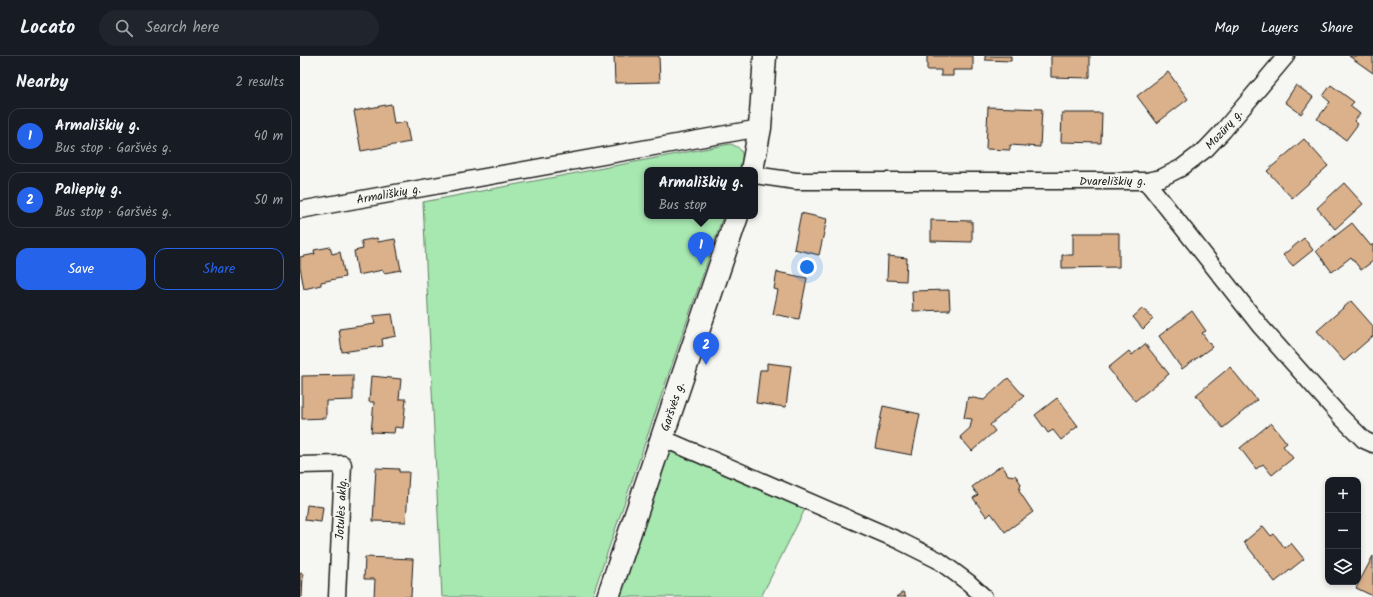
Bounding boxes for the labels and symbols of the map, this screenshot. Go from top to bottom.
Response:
street label: Mozūrų g. [1201,105,1248,154]
street label: Dvareliškių g. [1079,172,1146,191]
street label: Armališkių g. [355,180,423,210]
pin: 1 [688,232,714,265]
your location [797,257,817,277]
pin: 2 [693,332,719,365]
street label: Garšvės g. [656,379,690,434]
street label: Jotulės aklg. [330,477,353,541]

